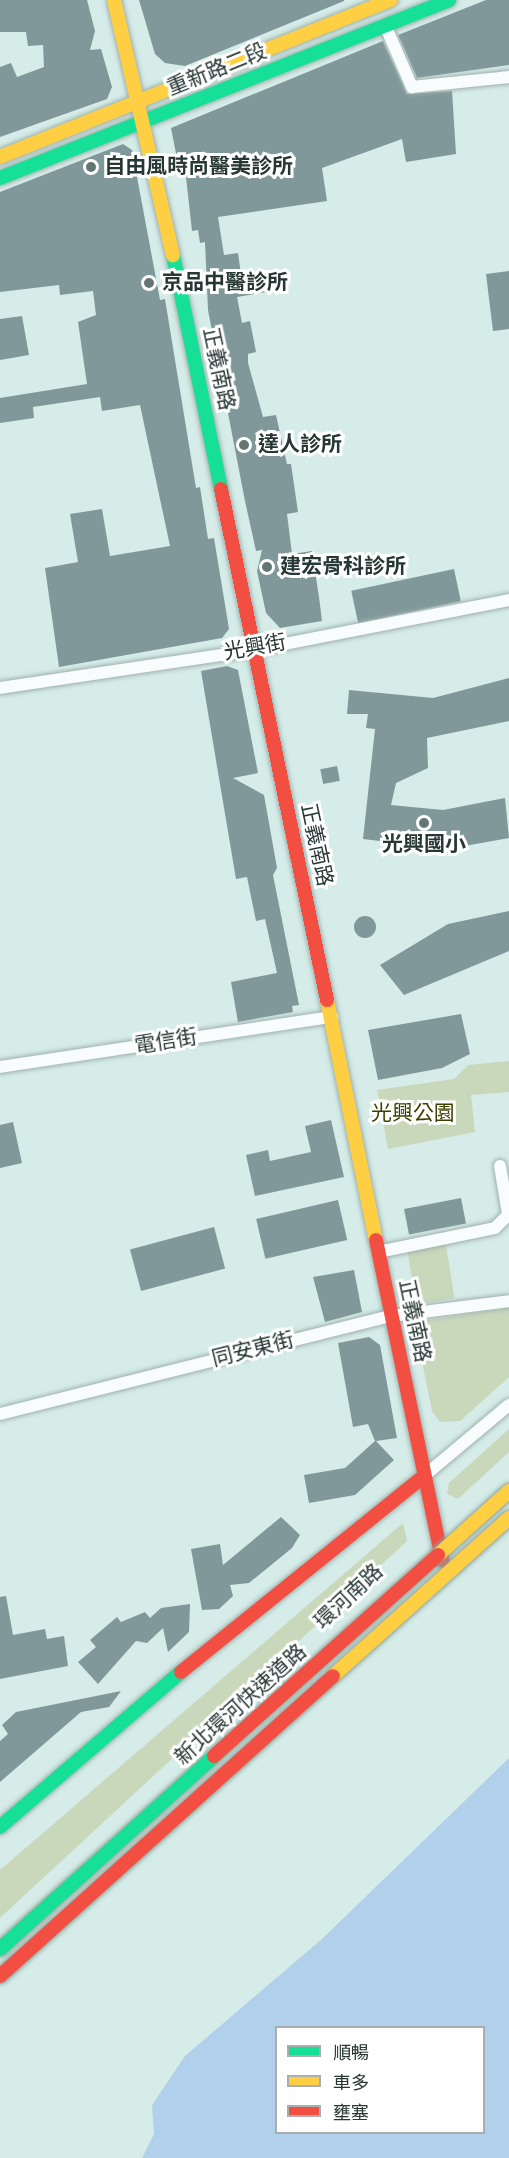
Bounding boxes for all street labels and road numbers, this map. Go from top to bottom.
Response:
street label: 重新路二段 [164,39,270,101]
street label: 正義南路 [197,325,239,413]
street label: 光興街 [222,630,288,666]
street label: 正義南路 [295,801,337,889]
street label: 電信街 [133,1025,199,1059]
street label: 正義南路 [393,1277,435,1365]
street label: 同安東街 [209,1328,297,1372]
street label: 環河南路 [310,1559,388,1635]
street label: 新北環河快速道路 [170,1639,312,1771]

